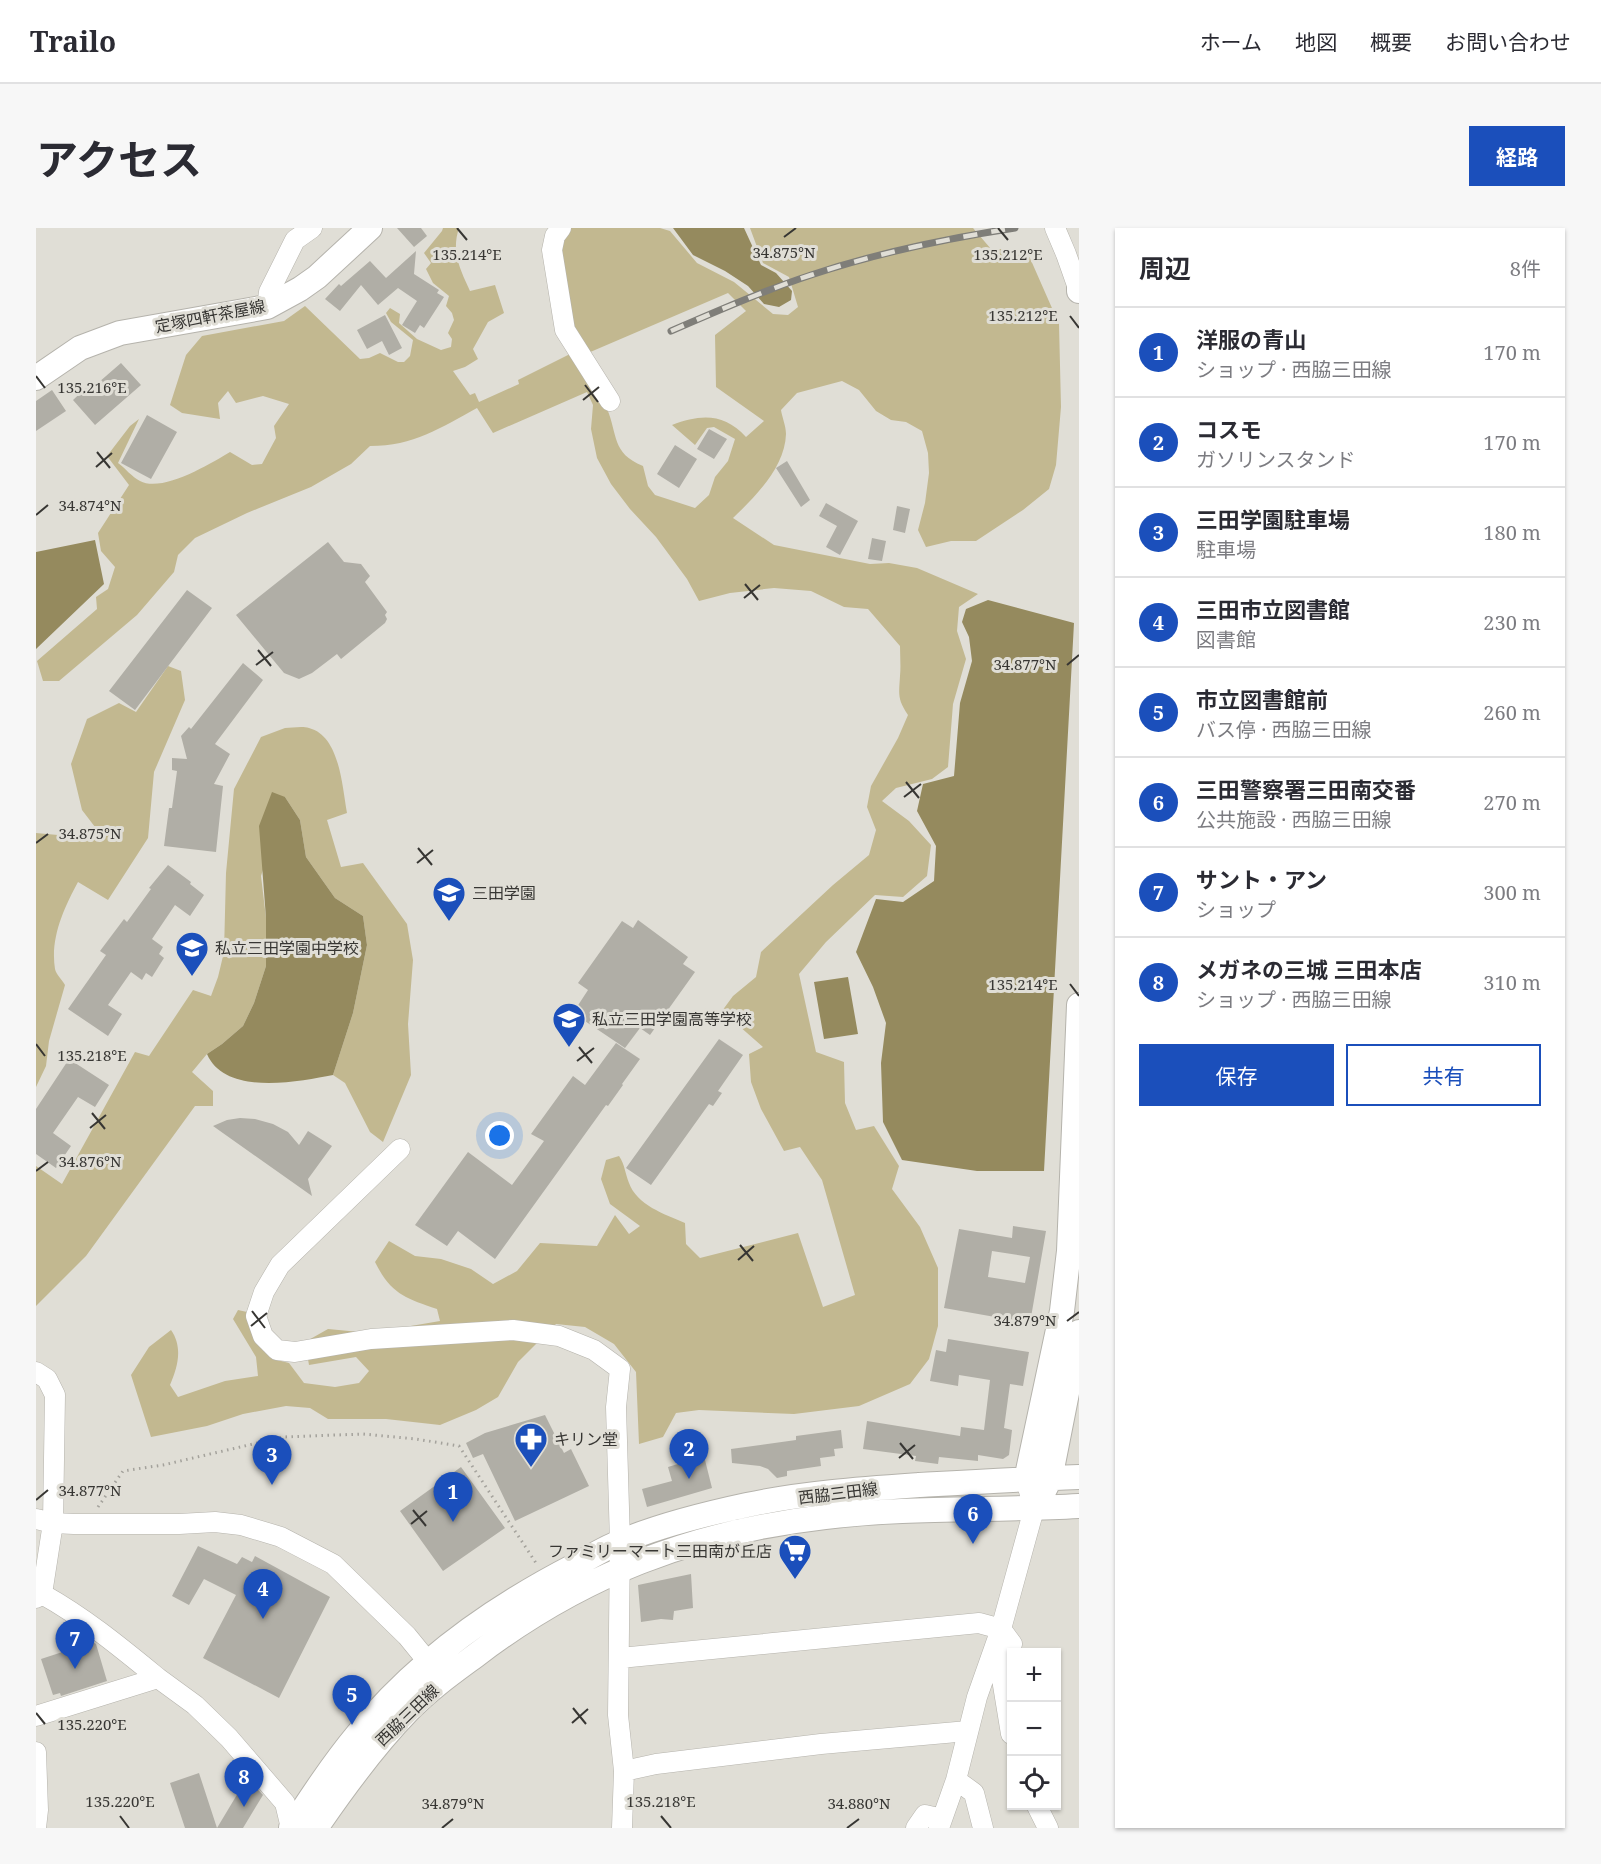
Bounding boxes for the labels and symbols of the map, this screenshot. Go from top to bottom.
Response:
text: 34.875°N [752,242,816,262]
text: 135.214°E [432,244,502,264]
text: 135.212°E [973,244,1043,264]
street label: 定塚四軒茶屋線 [153,295,267,337]
text: 135.212°E [988,305,1058,325]
text: 135.216°E [57,377,127,397]
text: 34.874°N [58,495,122,515]
text: 34.877°N [993,654,1057,674]
text: 34.875°N [58,823,122,843]
school or university icon: 三田学園 [431,875,467,922]
place label: 三田学園 [472,882,536,904]
school or university icon: 私立三田学園中学校 [174,930,210,977]
place label: 私立三田学園中学校 [215,937,359,959]
text: 135.214°E [988,974,1058,994]
school or university icon: 私立三田学園高等学校 [551,1001,587,1048]
place label: 私立三田学園高等学校 [592,1008,752,1030]
text: 135.218°E [57,1045,127,1065]
your location [485,1121,514,1150]
text: 34.876°N [58,1151,122,1171]
text: 34.879°N [993,1310,1057,1330]
pharmacy icon: キリン堂 [513,1421,549,1468]
place label: キリン堂 [554,1428,618,1450]
pin: 2 [670,1430,708,1479]
pin: 3 [252,1436,292,1485]
pin: 1 [434,1472,472,1522]
street label: 西脇三田線 [797,1477,879,1509]
text: 34.877°N [58,1480,122,1500]
pin: 6 [954,1494,992,1544]
supermarket icon: ファミリーマート三田南が丘店 [777,1533,813,1580]
place label: ファミリーマート三田南が丘店 [548,1540,772,1562]
pin: 4 [244,1570,282,1619]
pin: 7 [56,1620,94,1669]
pin: 5 [332,1676,372,1725]
street label: 西脇三田線 [371,1679,443,1751]
text: 135.220°E [57,1714,127,1734]
pin: 8 [224,1758,264,1807]
text: 135.220°E [85,1791,155,1811]
text: 135.218°E [626,1791,696,1811]
text: 34.879°N [421,1793,485,1813]
text: 34.880°N [827,1793,891,1813]

